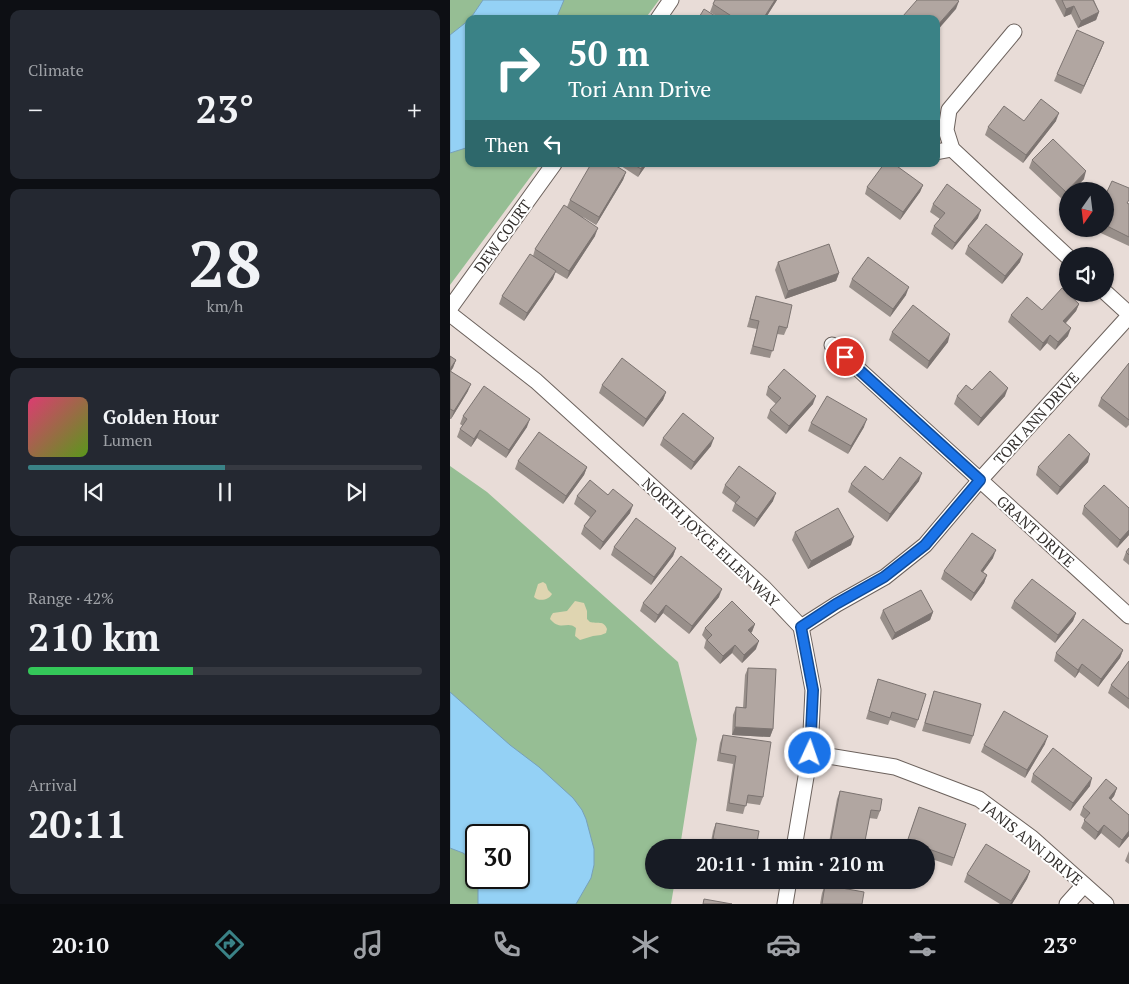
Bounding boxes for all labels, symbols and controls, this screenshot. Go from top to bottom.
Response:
text: 50 m [568,30,649,76]
icon: right [485,35,550,100]
text: Climate [28,59,84,81]
text: Tori Ann Drive [568,74,711,103]
text: 23° [196,84,254,134]
text: − [28,91,43,128]
text: + [407,91,422,128]
icon: left [539,130,567,158]
text: Then [485,132,529,157]
north arrow [1059,182,1114,238]
map controls [1059,182,1114,302]
street label: DEW COURT [469,195,535,277]
text: 28 [188,219,262,306]
button: sound [1059,247,1114,302]
text: km/h [207,295,243,317]
pin [824,336,866,378]
icon: arrive [831,343,859,371]
street label: TORI ANN DRIVE [989,367,1083,469]
text: Golden Hour [103,404,219,429]
text: Lumen [103,429,152,451]
street label: NORTH JOYCE ELLEN WAY [638,473,784,611]
icon: previous [80,478,108,506]
icon: pause [211,478,239,506]
icon: next [342,478,370,506]
street label: GRANT DRIVE [993,491,1079,571]
text: Range · 42% [28,587,114,609]
text: 210 km [28,612,160,662]
position arrow [783,726,835,778]
text: Arrival [28,774,77,796]
street label: JANIS ANN DRIVE [979,796,1087,890]
text: 20:11 [28,799,127,849]
speed limit sign: 30 [465,824,530,889]
text: 20:11 · 1 min · 210 m [696,851,884,876]
icon: directions [212,927,247,962]
icon: music [351,927,386,962]
icon: phone [489,927,524,962]
icon: climate [628,927,663,962]
icon: car [766,927,801,962]
icon: filters [905,927,940,962]
text: 20:10 [52,930,109,959]
text: 23° [1043,930,1077,959]

